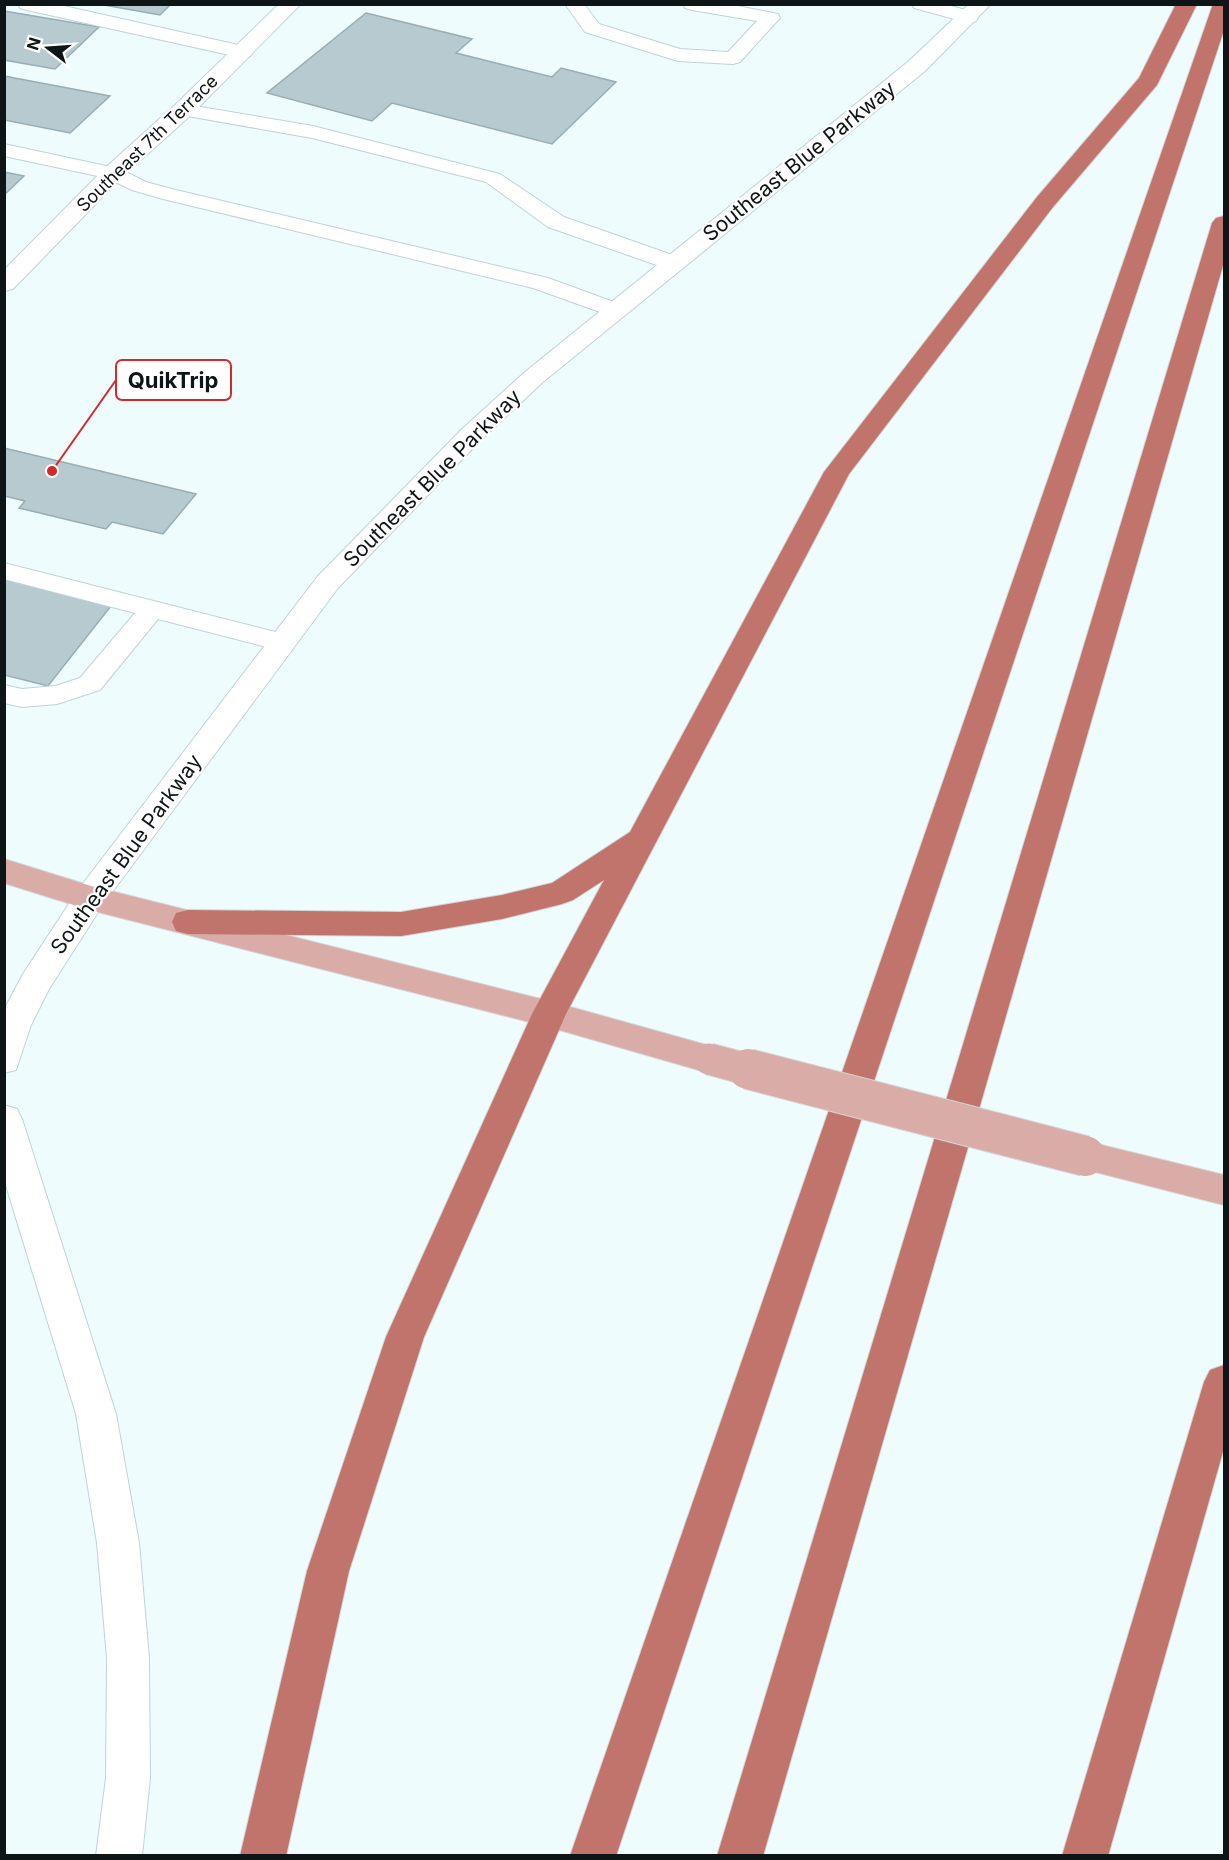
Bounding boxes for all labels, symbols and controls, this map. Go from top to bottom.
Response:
north arrow [18,18,78,78]
text: N [22,35,45,52]
street label: Southeast 7th Terrace [72,70,222,216]
street label: Southeast Blue Parkway [698,75,901,246]
callout: QuikTrip [116,360,231,400]
text: QuikTrip [128,367,218,393]
street label: Southeast Blue Parkway [338,384,526,572]
street label: Southeast Blue Parkway [45,749,207,959]

